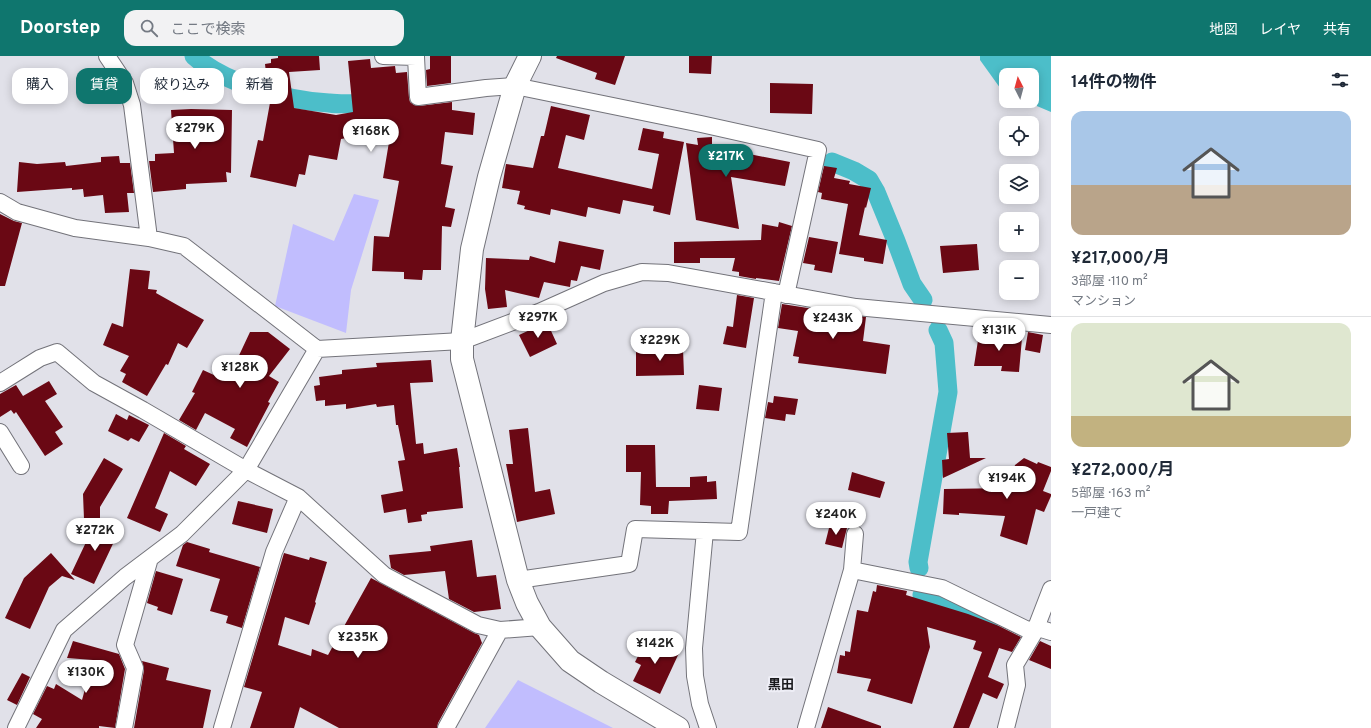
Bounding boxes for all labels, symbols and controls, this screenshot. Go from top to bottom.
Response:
search box [124,10,404,46]
text: Doorstep [20,16,100,40]
icon: search [138,17,160,39]
text: ここで検索 [170,21,245,40]
text: 地図 [1209,22,1237,39]
text: レイヤ [1259,22,1301,39]
text: 共有 [1323,22,1351,39]
chip: 購入 [12,68,68,104]
chip: 賃貸 [76,68,132,104]
chip: 絞り込み [140,68,224,104]
chip: 新着 [232,68,288,104]
north arrow [999,68,1039,108]
map controls [999,68,1039,300]
icon: filters [1329,69,1351,91]
text: 14件の物件 [1071,72,1157,94]
pin: ¥279K [167,116,223,150]
button: locate [999,116,1039,156]
pin: ¥168K [343,119,399,153]
text: ¥279K [175,121,215,137]
text: ¥168K [352,124,390,140]
icon: home [1175,137,1247,209]
pin: ¥217K [698,144,754,178]
text: ¥217K [707,149,745,165]
button: layers [999,164,1039,204]
button: + [999,212,1039,252]
text: ¥217,000/月 [1071,248,1170,270]
button: − [999,260,1039,300]
text: 3部屋 · 110 m² [1071,274,1148,290]
text: マンション [1071,294,1136,310]
pin: ¥297K [510,305,566,339]
pin: ¥243K [805,306,861,340]
text: ¥297K [518,310,558,326]
text: ¥243K [812,311,854,327]
pin: ¥131K [971,318,1027,352]
text: ¥131K [981,323,1017,339]
pin: ¥229K [632,328,688,362]
text: ¥229K [640,333,680,349]
icon: home [1175,349,1247,421]
pin: ¥128K [212,355,268,389]
text: ¥128K [221,360,259,376]
text: ¥272,000/月 [1071,460,1175,482]
pin: ¥194K [979,466,1035,500]
text: ¥194K [988,471,1026,487]
text: 5部屋 · 163 m² [1071,486,1150,502]
pin: ¥240K [808,502,864,536]
text: 一戸建て [1071,506,1123,522]
text: ¥240K [815,507,857,523]
pin: ¥272K [67,518,123,552]
text: ¥272K [75,523,115,539]
pin: ¥235K [330,625,386,659]
text: ¥235K [338,630,378,646]
pin: ¥142K [627,631,683,665]
text: ¥142K [636,636,674,652]
pin: ¥130K [58,660,114,694]
text: ¥130K [67,665,105,681]
district label: 黒田 [768,678,794,694]

